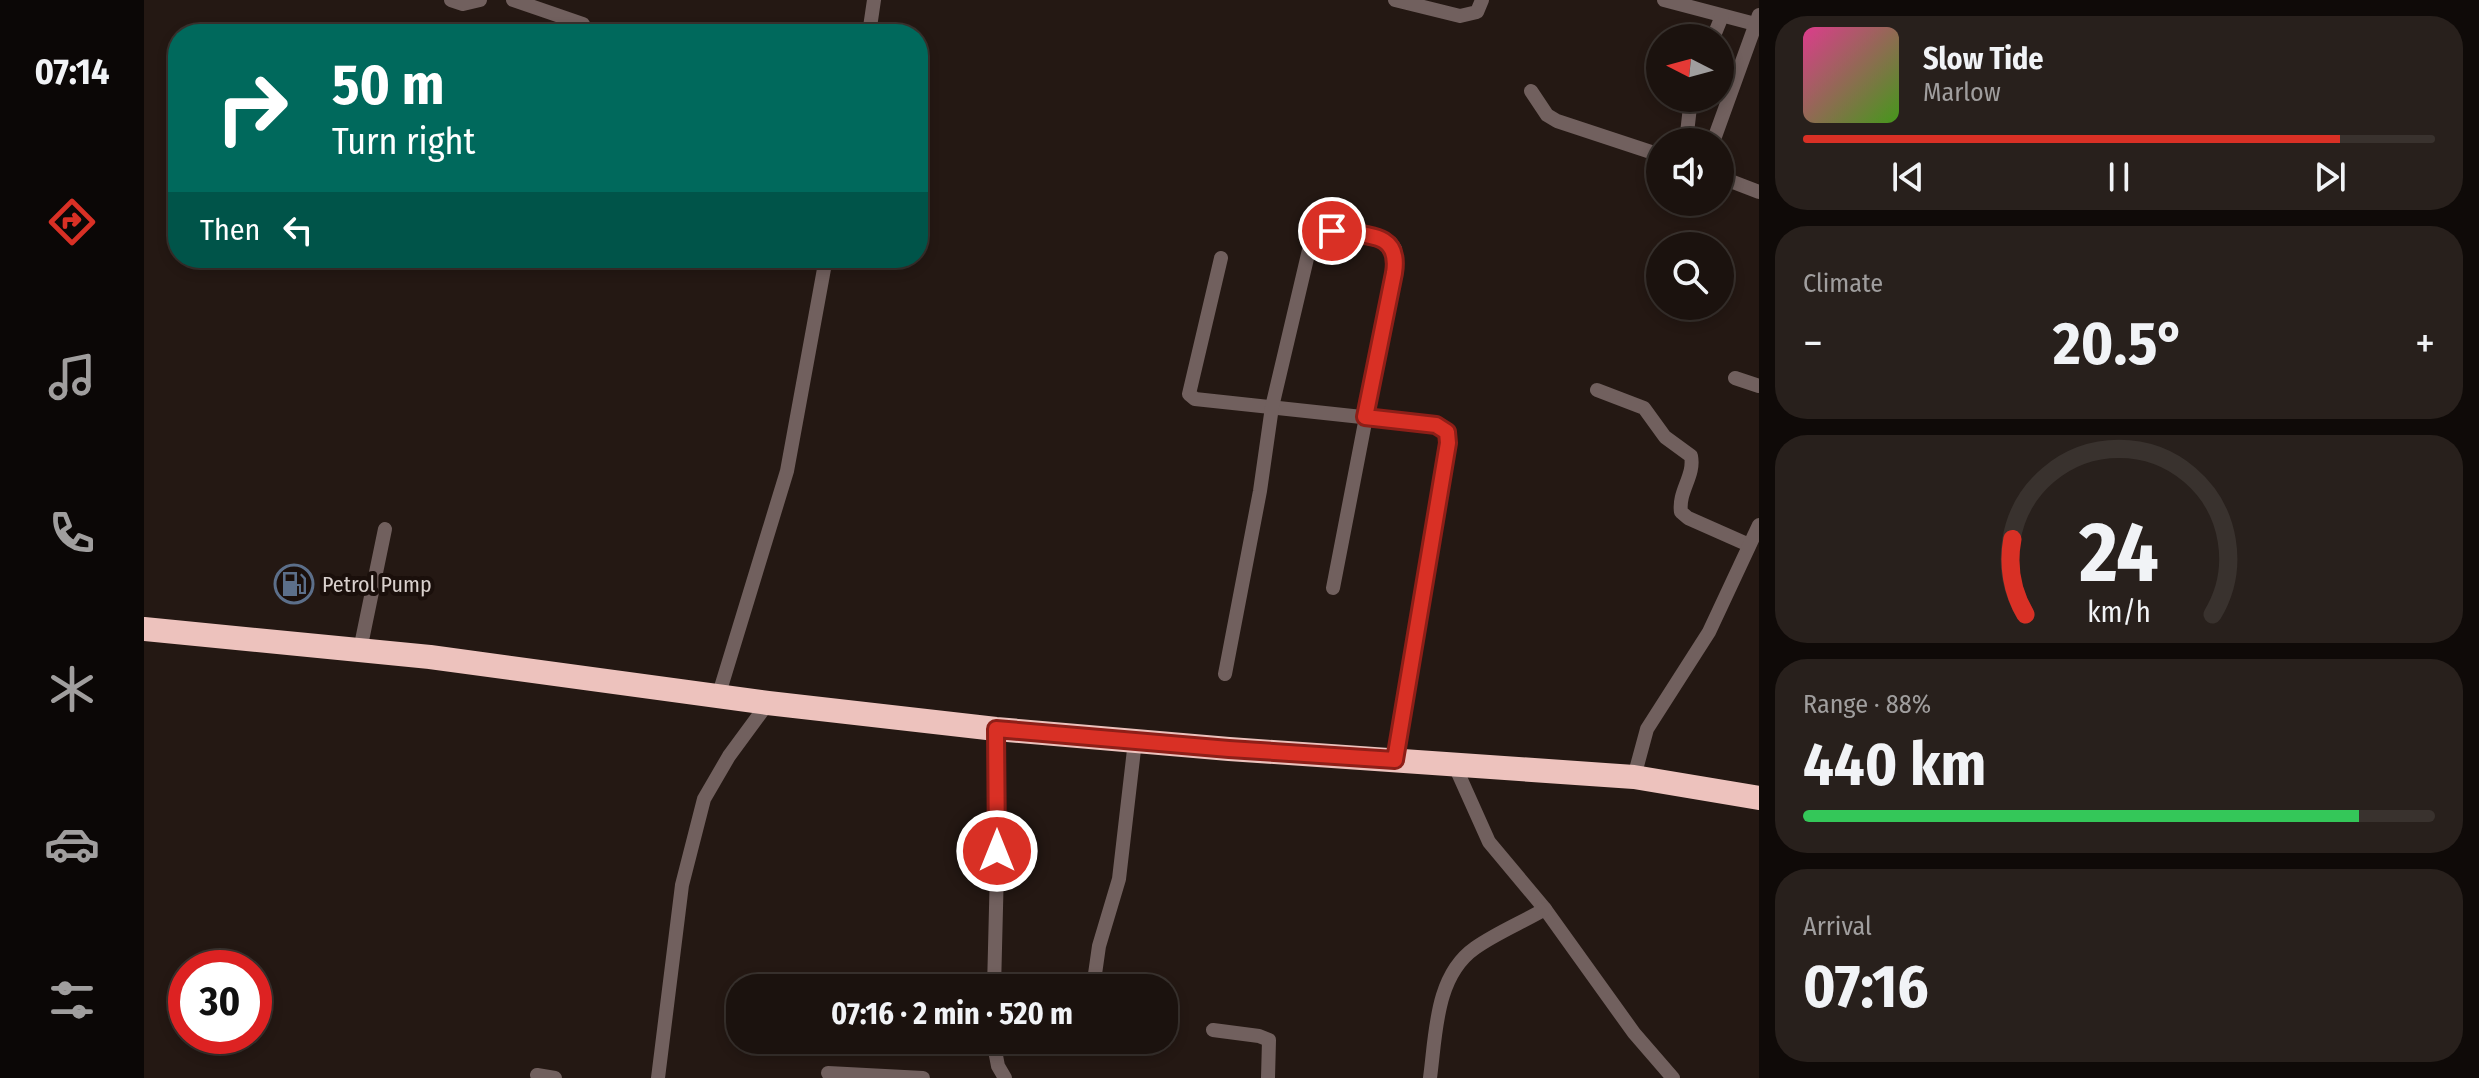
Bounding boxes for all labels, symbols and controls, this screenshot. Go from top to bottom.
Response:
north arrow [1646,24,1734,112]
map controls [1646,24,1734,320]
text: Slow Tide [1923,41,2044,77]
text: 07:14 [34,50,110,94]
text: 50 m [332,52,444,119]
icon: right [200,56,304,160]
text: Marlow [1923,77,2001,108]
text: Turn right [332,120,475,164]
button: sound [1646,128,1734,216]
icon: previous [1886,155,1930,199]
icon: pause [2097,155,2141,199]
icon: next [2308,155,2352,199]
icon: directions [44,194,100,250]
pin [1298,197,1366,265]
icon: left [276,208,320,252]
icon: arrive [1310,209,1354,253]
text: Then [200,212,260,248]
button: search [1646,232,1734,320]
text: Climate [1803,268,1883,299]
text: 20.5° [2053,308,2185,380]
text: − [1803,317,1823,370]
text: + [2415,317,2435,370]
icon: music [44,349,100,405]
text: 24 [2078,503,2159,603]
icon: phone [44,505,100,561]
fuel station icon: Petrol Pump [273,563,315,605]
place label: Petrol Pump [322,571,432,598]
text: km/h [2087,595,2151,630]
icon: climate [44,661,100,717]
text: Range · 88% [1803,689,1931,720]
text: 440 km [1803,729,1986,801]
position arrow [955,809,1039,893]
icon: car [44,816,100,872]
text: Arrival [1803,911,1872,942]
speed limit sign: 30 [168,950,272,1054]
text: 07:16 [1803,951,1929,1023]
icon: filters [44,972,100,1028]
text: 07:16 · 2 min · 520 m [831,996,1073,1032]

